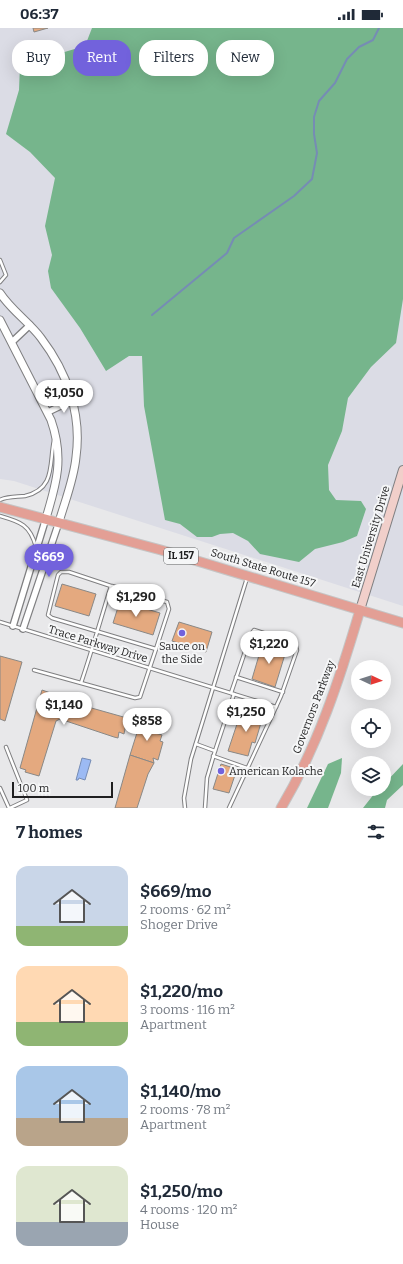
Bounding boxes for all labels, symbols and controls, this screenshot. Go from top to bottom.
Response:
text: 06:37 [20,5,59,23]
chip: Buy [12,40,65,76]
chip: Rent [73,40,131,76]
chip: Filters [139,40,208,76]
chip: New [216,40,274,76]
pin: $1,050 [31,380,97,414]
text: $1,050 [44,385,84,400]
street label: East University Drive [349,484,393,590]
pin: $669 [25,544,73,578]
street label: South State Route 157 [209,546,317,590]
road number: IL 157 [164,548,198,564]
text: $669 [34,549,64,564]
pin: $1,290 [103,584,169,618]
text: $1,290 [116,589,156,604]
street label: Trace Parkway Drive [47,623,149,665]
marker: Sauce on the Side [177,628,187,638]
pin: $1,220 [236,631,302,665]
text: $1,220 [249,636,289,651]
place label: Sauce on the Side [159,640,205,666]
street label: Governors Parkway [290,658,338,756]
north arrow [351,660,391,700]
map controls [351,660,391,796]
pin: $1,140 [31,692,97,726]
text: $1,140 [45,697,83,712]
pin: $1,250 [213,699,279,733]
text: $1,250 [226,704,266,719]
pin: $858 [123,708,171,742]
button: locate [351,708,391,748]
text: $858 [132,713,162,728]
button: layers [351,756,391,796]
place label: American Kolache [229,765,323,778]
marker: American Kolache [216,766,226,776]
scale bar [12,780,113,799]
text: 100 m [18,782,49,795]
icon: filters [365,821,387,843]
text: 7 homes [16,822,83,843]
text: $669/mo [140,881,212,902]
icon: home [48,882,96,930]
text: 2 rooms · 62 m² [140,902,231,917]
text: Shoger Drive [140,917,218,932]
text: $1,220/mo [140,981,223,1002]
icon: home [48,982,96,1030]
text: 3 rooms · 116 m² [140,1002,235,1017]
text: Apartment [140,1017,207,1032]
text: $1,140/mo [140,1081,221,1102]
icon: home [48,1082,96,1130]
text: 2 rooms · 78 m² [140,1102,230,1117]
text: Apartment [140,1117,207,1132]
text: $1,250/mo [140,1181,223,1202]
icon: home [48,1182,96,1230]
text: 4 rooms · 120 m² [140,1202,237,1217]
text: House [140,1217,179,1232]

